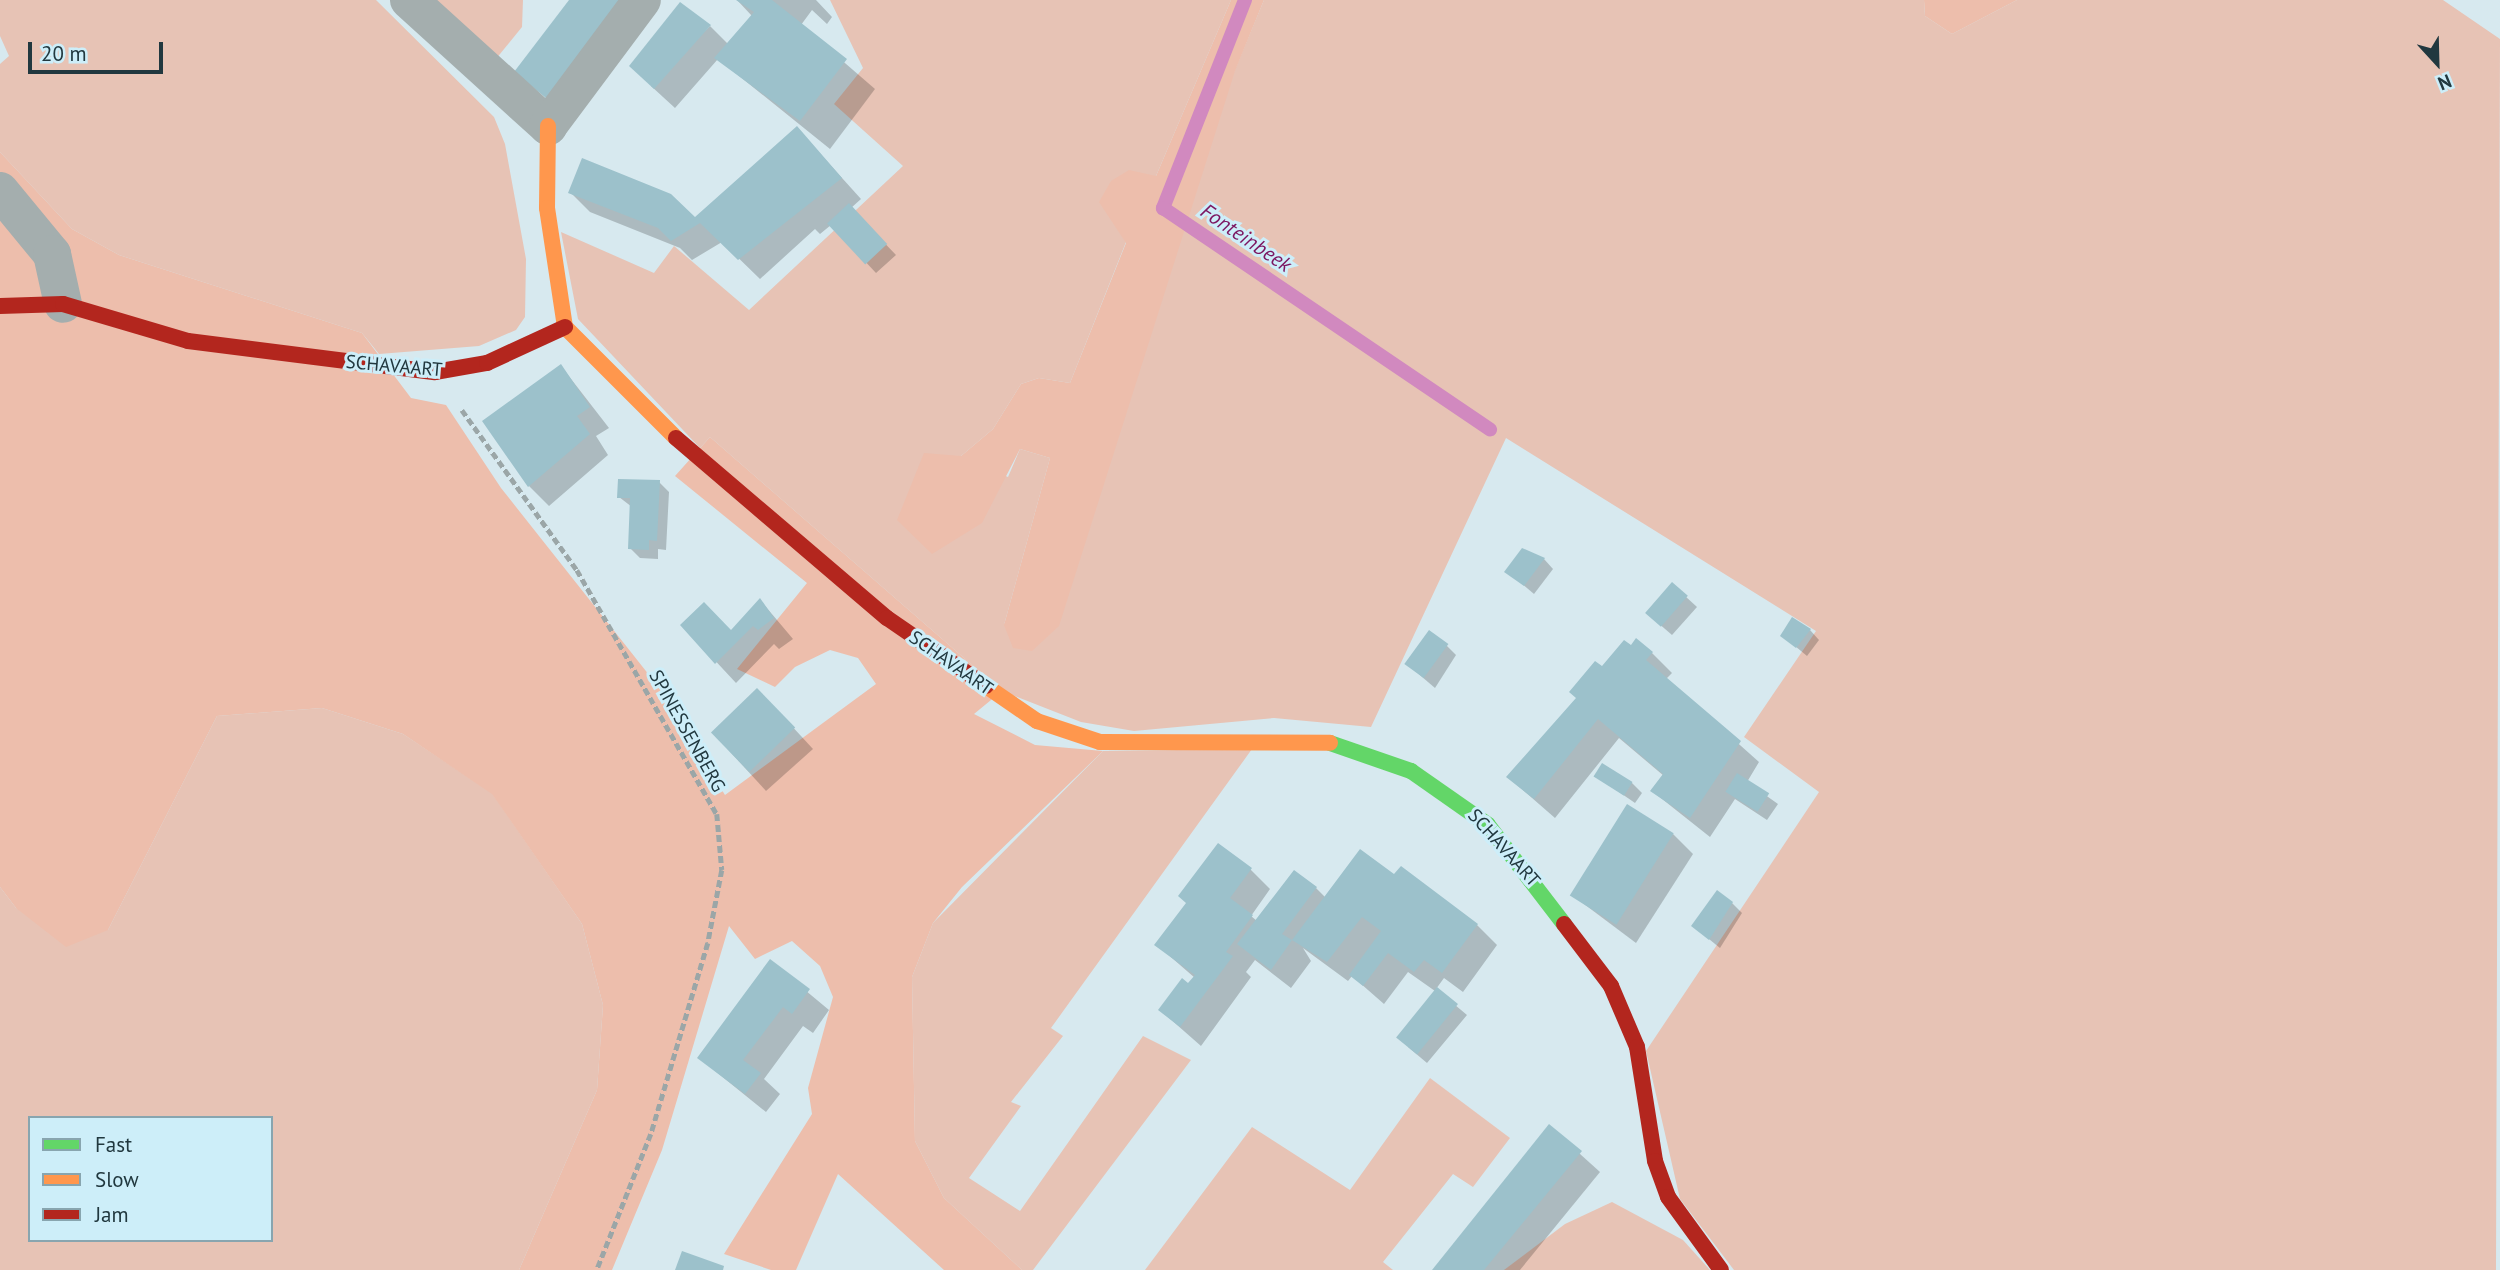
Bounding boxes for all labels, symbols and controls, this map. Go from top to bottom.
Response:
scale bar [32,28,166,72]
north arrow [2402,28,2472,98]
text: 20 m [41,40,87,67]
text: N [2435,69,2455,96]
water label: Fonteinbeek [1196,198,1296,278]
street label: SCHAVAART [345,350,443,382]
street label: SCHAVAART [905,626,997,700]
street label: SPINESSENBERG [644,666,730,796]
street label: SCHAVAART [1463,804,1545,892]
legend [28,1116,273,1242]
text: Fast [95,1131,132,1158]
text: Slow [95,1166,139,1193]
text: Jam [95,1201,129,1228]

